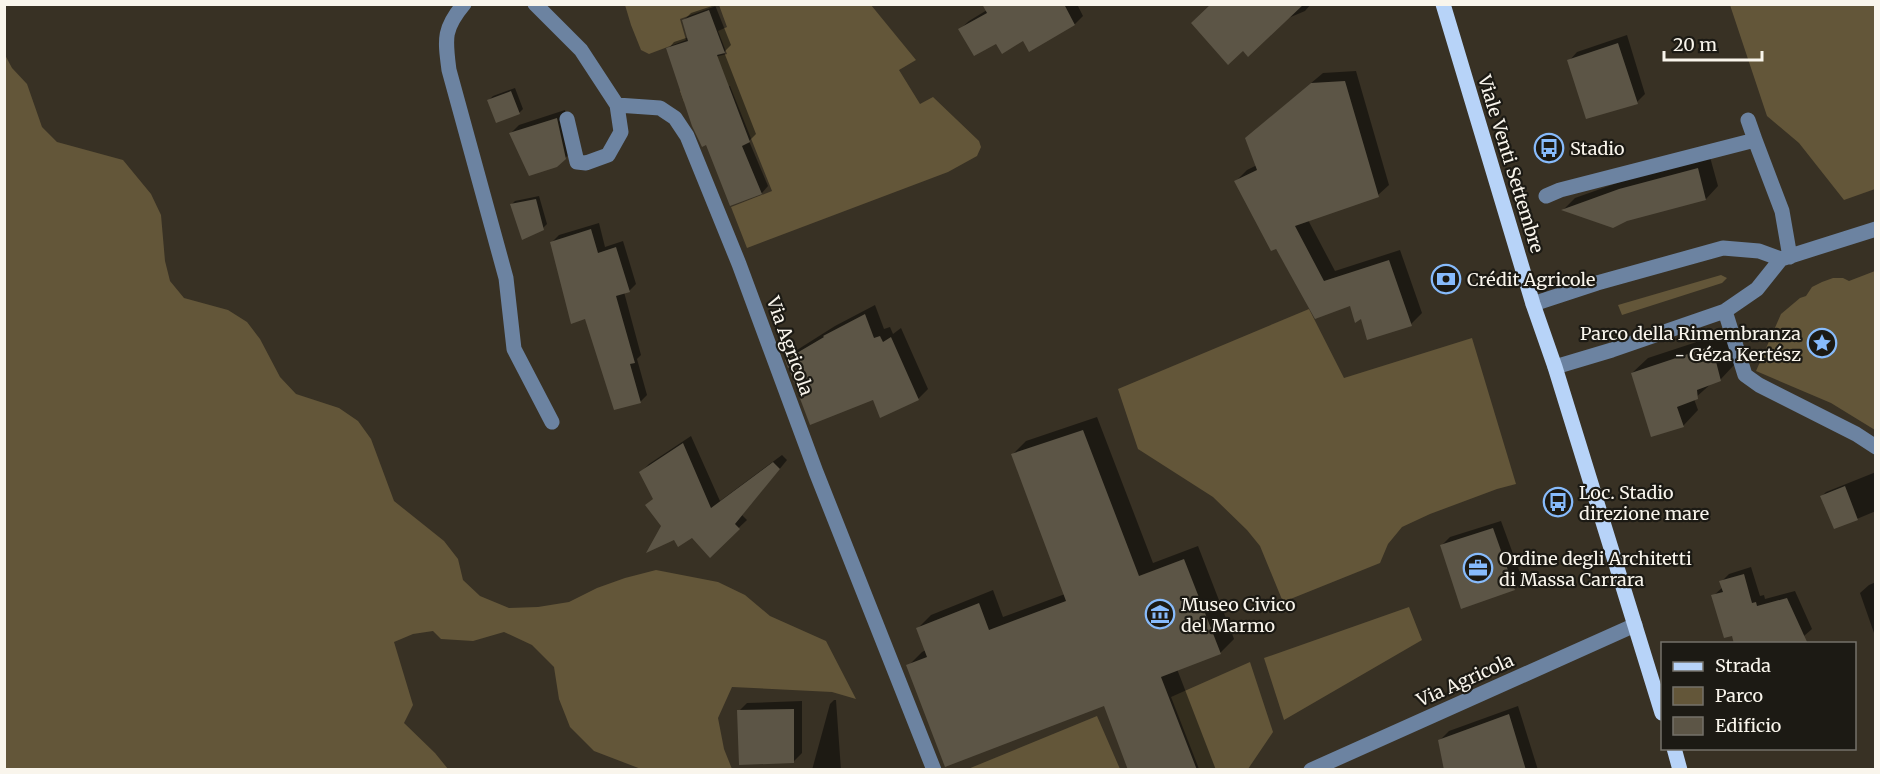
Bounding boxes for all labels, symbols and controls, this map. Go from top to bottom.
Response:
scale bar [1664,24,1762,62]
text: 20 m [1673,33,1717,56]
street label: Viale Venti Settembre [1473,71,1549,256]
bus stop icon: Stadio [1533,132,1565,164]
place label: Stadio [1570,137,1625,160]
bank icon: Crédit Agricole [1430,263,1462,295]
place label: Crédit Agricole [1467,268,1595,291]
street label: Via Agricola [761,292,819,399]
place label: Parco della Rimembranza - Géza Kertész [1580,322,1801,366]
place icon: Parco della Rimembranza - Géza Kertész [1806,327,1838,359]
place label: Loc. Stadio direzione mare [1579,481,1709,525]
bus stop icon: Loc. Stadio direzione mare [1542,486,1574,518]
place label: Ordine degli Architetti di Massa Carrara [1499,547,1692,591]
office icon: Ordine degli Architetti di Massa Carrara [1462,552,1494,584]
place label: Museo Civico del Marmo [1181,593,1295,637]
museum icon: Museo Civico del Marmo [1144,598,1176,630]
legend [1661,642,1856,750]
street label: Via Agricola [1412,648,1517,712]
text: Strada [1715,654,1771,677]
text: Parco [1715,684,1763,707]
text: Edificio [1715,714,1781,737]

